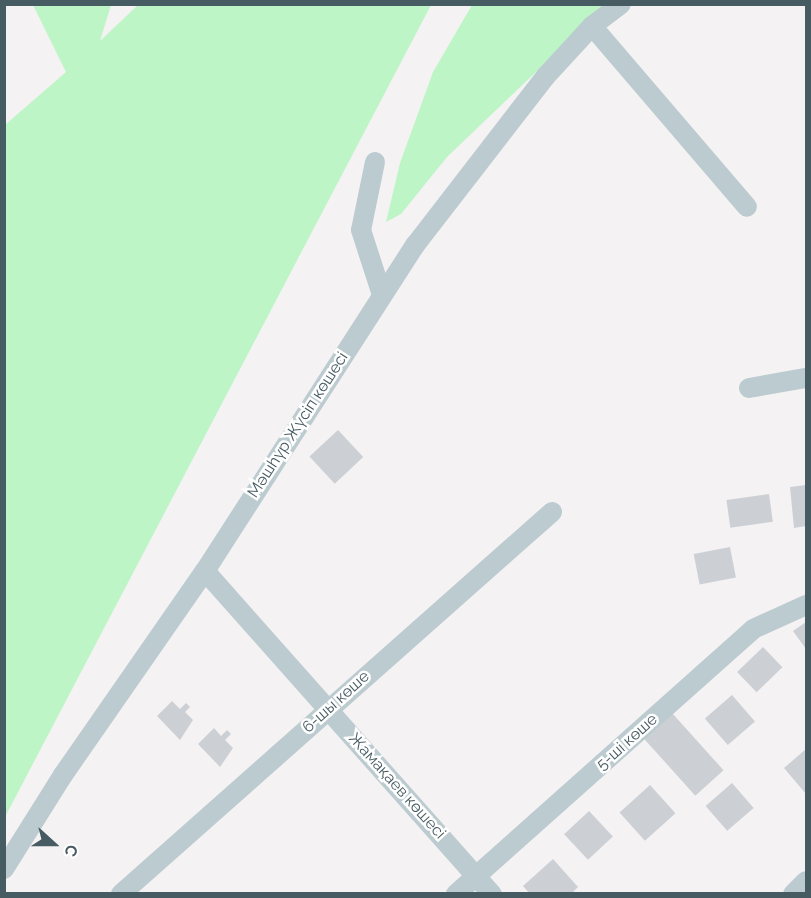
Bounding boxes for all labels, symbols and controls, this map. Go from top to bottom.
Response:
street label: Мәшhүр Жүсіп көшесі [244,349,352,501]
street label: 6-шы көше [298,667,374,737]
street label: 5-ші көше [593,710,661,774]
street label: Жамақаев көшесі [345,729,449,843]
north arrow [24,814,84,874]
text: С [60,842,82,859]

